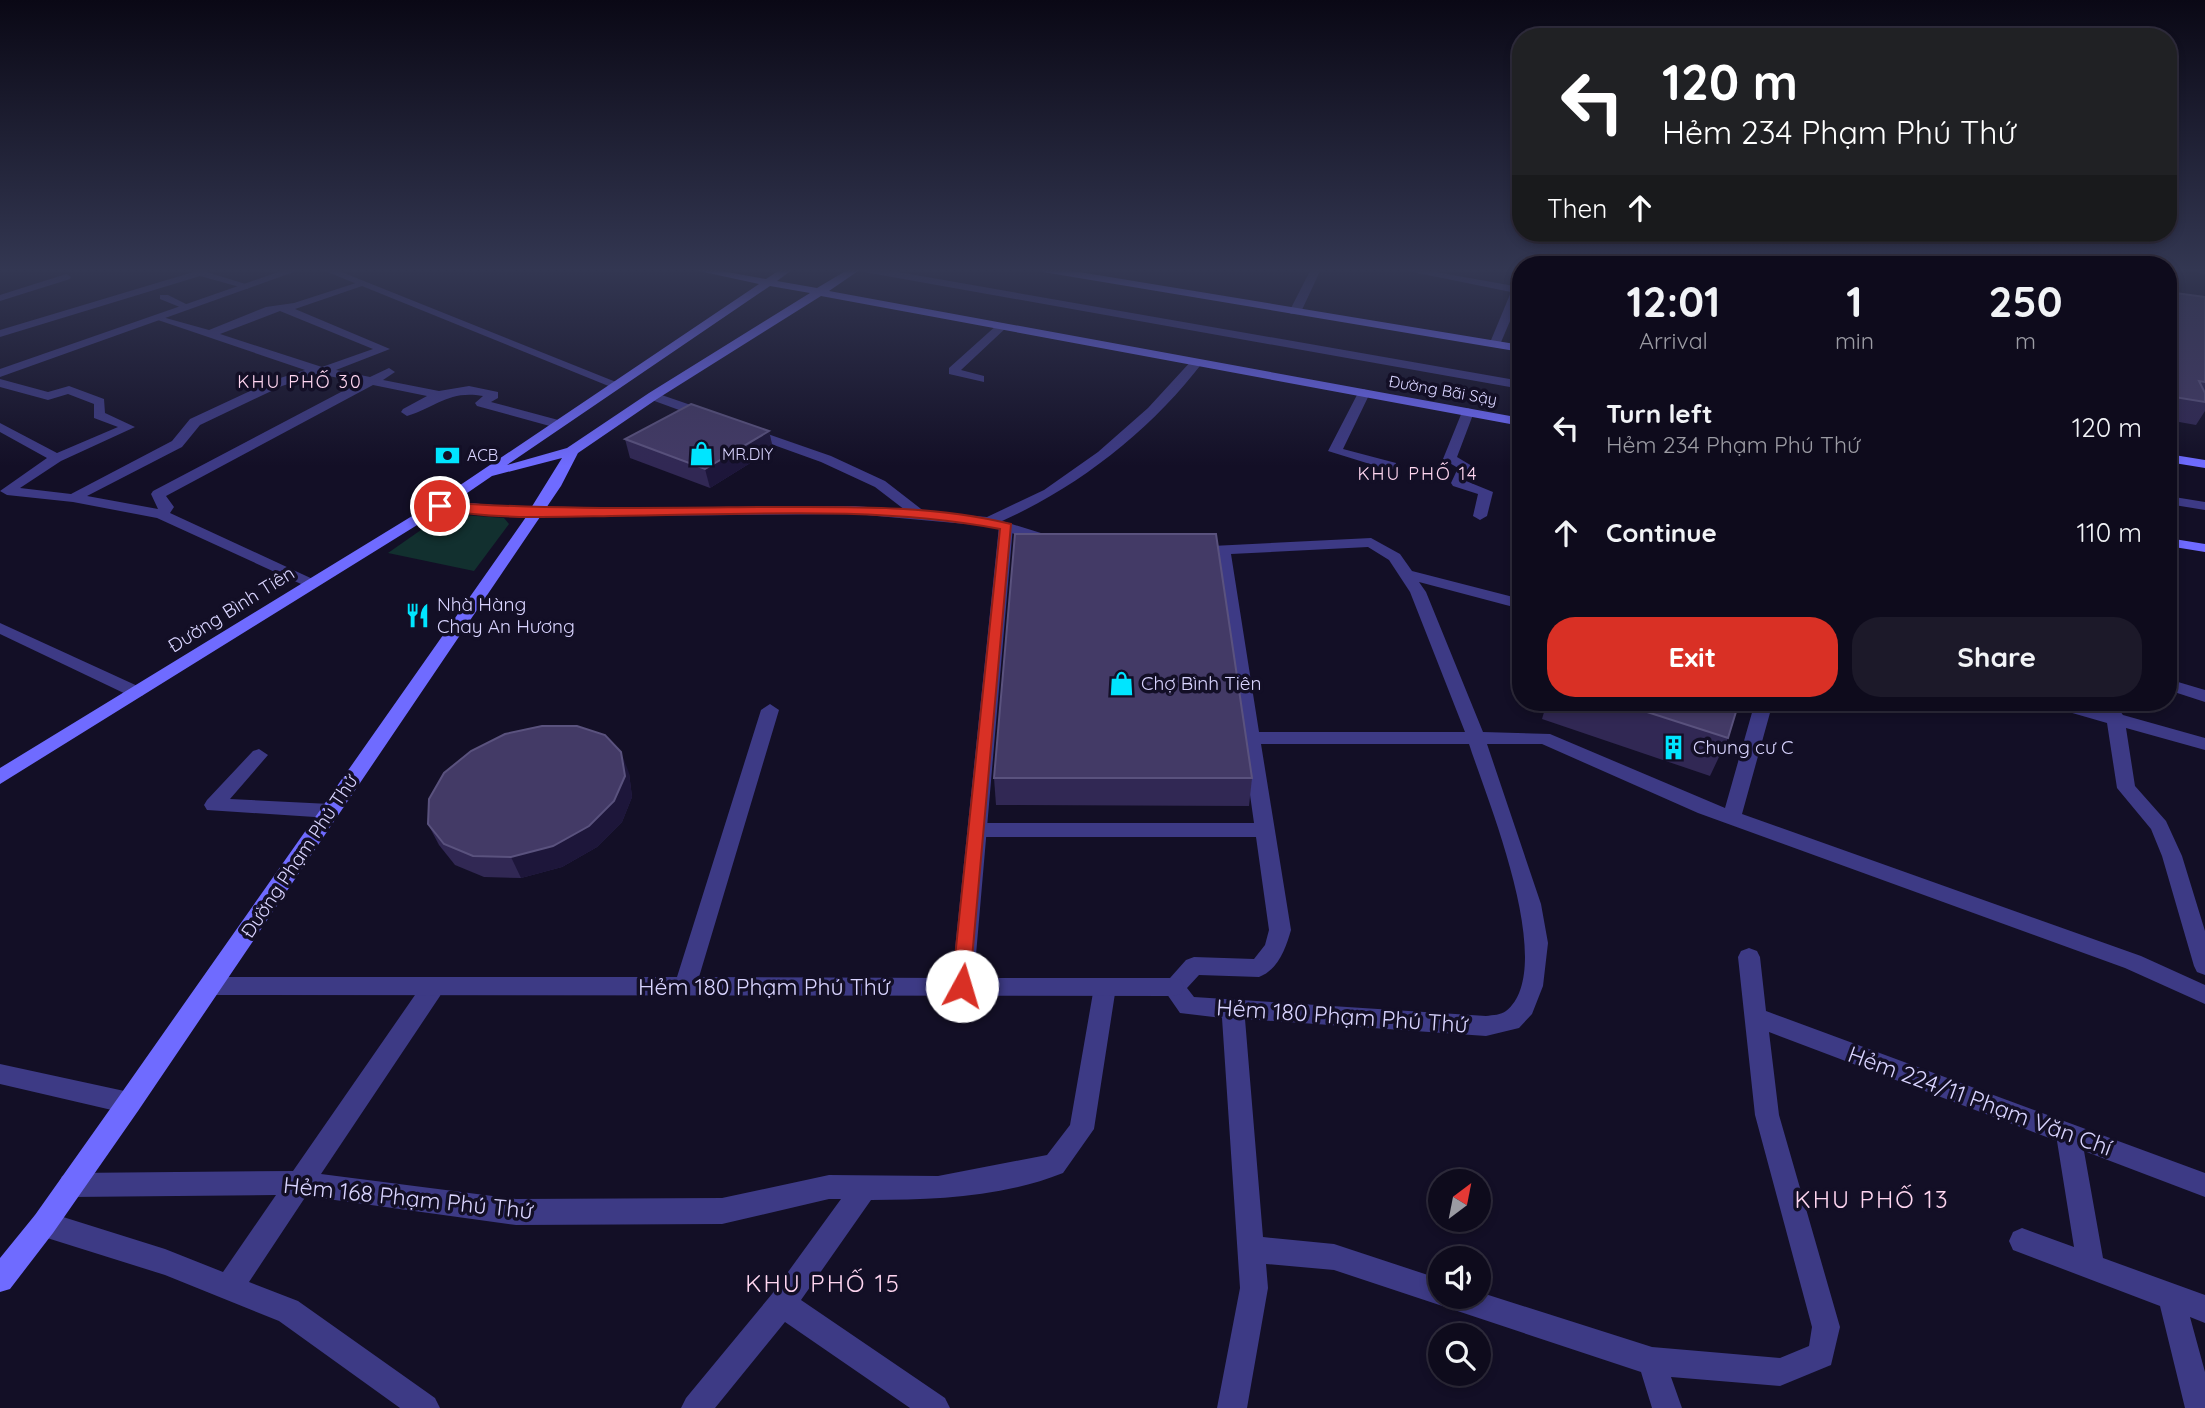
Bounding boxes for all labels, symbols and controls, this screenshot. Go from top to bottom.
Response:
text: 120 m [1662,51,1798,112]
icon: left [1547,56,1638,147]
text: Hẻm 234 Phạm Phú Thứ [1662,112,2016,152]
icon: ahead [1621,189,1659,227]
text: Then [1547,192,1607,225]
text: 12:01 [1627,275,1720,328]
text: 1 [1846,275,1863,328]
text: 250 [1989,275,2062,328]
text: Arrival [1639,326,1708,355]
text: min [1835,326,1874,355]
text: m [2015,326,2036,355]
district label: KHU PHỐ 30 [237,370,363,393]
street label: Đường Bãi Sậy [1387,371,1499,409]
text: Turn left [1606,397,1713,430]
icon: left [1547,409,1585,447]
text: 120 m [2072,411,2142,444]
text: Hẻm 234 Phạm Phú Thứ [1606,430,1860,459]
shop icon: MR.DIY [688,440,716,468]
bank icon: ACB [433,441,461,469]
place label: MR.DIY [722,444,773,464]
place label: ACB [467,445,498,465]
district label: KHU PHỐ 14 [1357,462,1479,485]
pin [410,476,470,536]
icon: arrive [421,487,459,525]
icon: ahead [1547,514,1585,552]
text: Continue [1606,516,1717,549]
text: 110 m [2076,516,2142,549]
street label: Đường Bình Tiên [163,560,299,658]
place label: Nhà Hàng Chay An Hương [437,592,575,638]
restaurant icon: Nhà Hàng Chay An Hương [403,601,431,629]
button: Exit [1547,617,1838,697]
button: Share [1852,617,2142,697]
shop icon: Chợ Bình Tiên [1107,669,1135,697]
place label: Chợ Bình Tiên [1141,671,1262,695]
building icon: Chung cư C [1659,733,1687,761]
place label: Chung cư C [1693,735,1793,759]
street label: Đường Phạm Phú Thứ [236,769,363,942]
position arrow [925,949,999,1023]
street label: Hẻm 180 Phạm Phú Thứ [638,972,891,1001]
street label: Hẻm 180 Phạm Phú Thứ [1215,992,1470,1039]
street label: Hẻm 224/11 Phạm Văn Chí [1844,1039,2116,1162]
north arrow [1428,1169,1491,1232]
map controls [1428,1169,1491,1386]
street label: Hẻm 168 Phạm Phú Thứ [282,1170,535,1225]
district label: KHU PHỐ 13 [1794,1184,1950,1214]
button: sound [1428,1246,1491,1309]
district label: KHU PHỐ 15 [745,1268,901,1298]
button: search [1428,1323,1491,1386]

